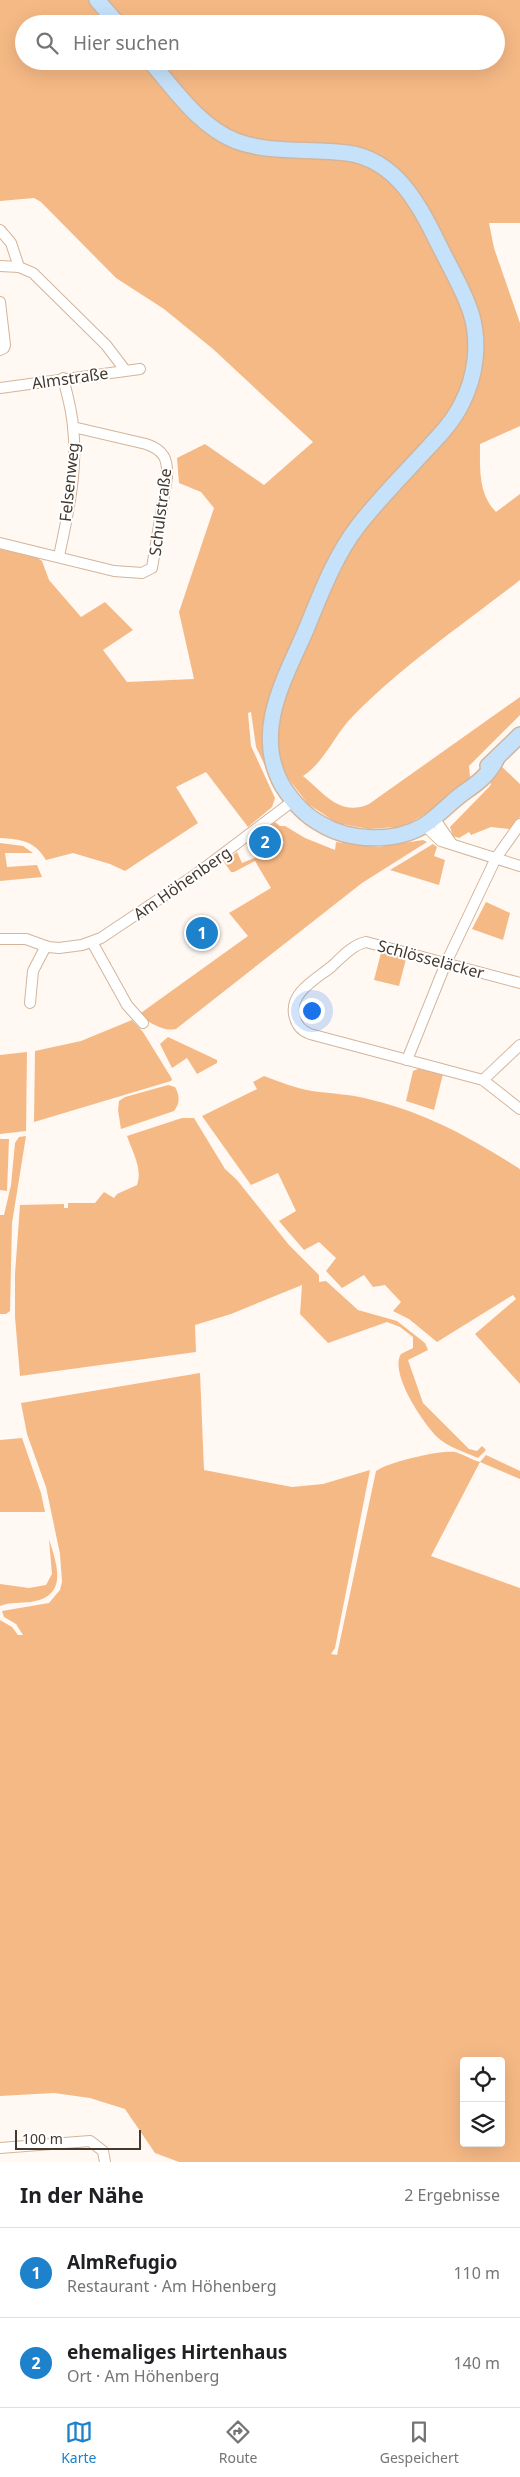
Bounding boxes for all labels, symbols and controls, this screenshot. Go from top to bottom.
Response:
search box [15,15,505,70]
icon: search [33,29,61,57]
text: Hier suchen [73,30,180,56]
street label: Almstraße [30,362,110,394]
street label: Felsenweg [54,441,84,523]
street label: Schulstraße [144,467,176,557]
pin: 2 [249,823,281,861]
street label: Am Höhenberg [129,841,235,925]
pin: 1 [186,914,218,952]
street label: Schlösseläcker [375,934,487,984]
your location [299,998,325,1024]
map controls [460,2057,505,2147]
button: locate [460,2057,505,2102]
button: layers [460,2102,505,2147]
scale bar [15,2127,141,2150]
text: 100 m [22,2129,63,2148]
text: In der Nähe [20,2181,144,2209]
text: 2 Ergebnisse [404,2184,500,2206]
text: AlmRefugio [67,2249,177,2275]
text: 1 [31,2262,41,2284]
text: 110 m [453,2262,500,2284]
text: Restaurant · Am Höhenberg [67,2275,277,2297]
text: ehemaliges Hirtenhaus [67,2339,287,2365]
text: 2 [31,2352,41,2374]
text: 140 m [453,2352,500,2374]
text: Ort · Am Höhenberg [67,2365,219,2387]
tab: Karte [61,2418,96,2467]
tab: Route [219,2418,257,2467]
tab: Gespeichert [380,2418,459,2467]

